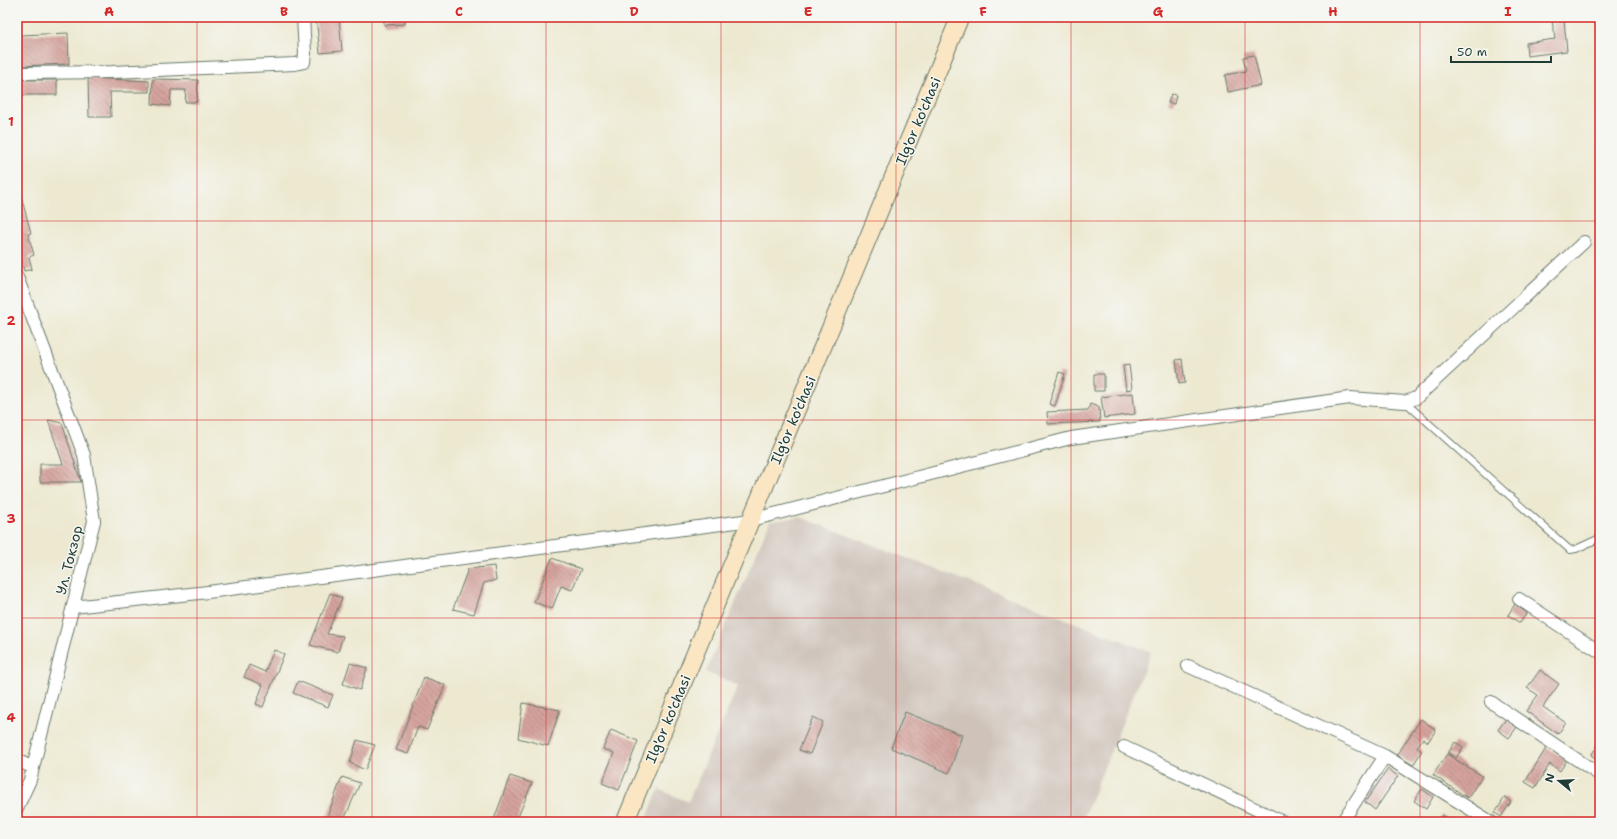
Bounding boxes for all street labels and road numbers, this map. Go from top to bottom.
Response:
street label: Ilg'or ko'chasi [891,74,945,168]
street label: Ilg'or ko'chasi [766,373,820,467]
street label: Ул. Токзор [52,523,86,596]
street label: Ilg'or ko'chasi [641,672,695,766]

